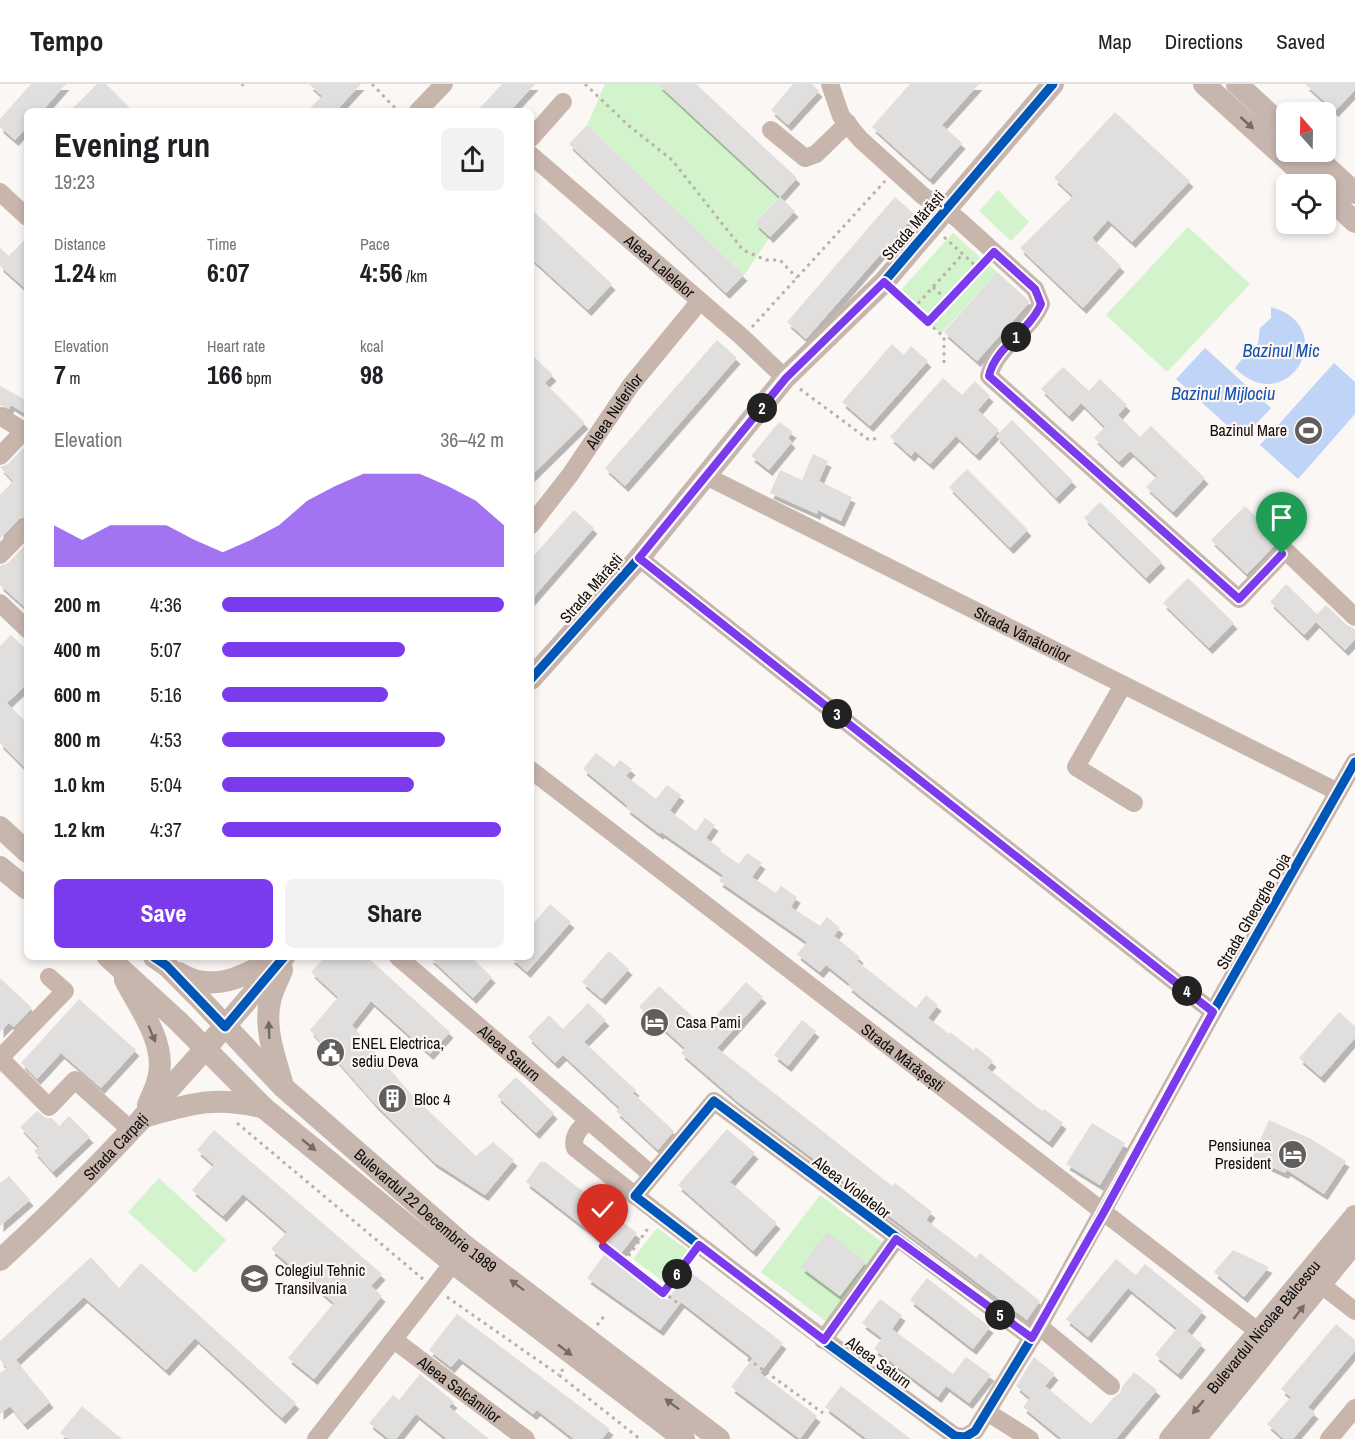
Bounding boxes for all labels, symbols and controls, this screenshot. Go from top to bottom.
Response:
text: Tempo [30,22,104,60]
text: Map [1098,27,1132,56]
text: Directions [1165,27,1243,56]
text: Saved [1276,27,1325,56]
north arrow [1276,102,1336,162]
map controls [1276,102,1336,234]
one-way arrow [1239,116,1254,129]
text: Evening run [54,123,210,167]
button: share [441,128,504,191]
text: 19:23 [54,168,95,195]
button: locate [1276,174,1336,234]
street label: Strada Mărăști [876,185,950,265]
street label: Aleea Lalelelor [619,229,700,303]
text: Distance [54,233,106,255]
text: Time [207,233,237,255]
text: Pace [360,233,390,255]
text: 1.24 [54,255,96,290]
text: 6:07 [207,255,250,290]
text: 4:56 [360,255,403,290]
text: km [96,265,117,287]
text: /km [403,265,427,287]
pin: 1 [1001,322,1031,352]
text: 1 [1012,326,1020,348]
text: Elevation [54,335,109,357]
text: Heart rate [207,335,265,357]
text: kcal [360,335,383,357]
water label: Bazinul Mic [1242,338,1320,363]
text: 7 [54,357,66,392]
text: 166 [207,357,243,392]
text: 98 [360,357,384,392]
text: m [66,367,80,389]
text: bpm [243,367,272,389]
street label: Aleea Nuferilor [579,368,648,454]
water label: Bazinul Mijlociu [1171,381,1275,406]
pin: 2 [747,393,777,423]
text: 2 [758,397,766,419]
sports icon: Bazinul Mare [1292,414,1324,446]
place label: Bazinul Mare [1210,419,1287,441]
text: Elevation [54,426,122,453]
text: 36–42 m [440,426,504,453]
pin [1256,492,1307,554]
icon: arrive [1265,501,1298,534]
street label: Strada Mărăști [554,548,628,628]
text: 200 m [54,591,101,618]
text: 4:36 [150,591,182,618]
street label: Strada Vânătorilor [970,601,1075,668]
text: 400 m [54,636,101,663]
text: 5:07 [150,636,182,663]
text: 600 m [54,681,101,708]
text: 5:16 [150,681,182,708]
pin: 3 [822,699,852,729]
text: 3 [833,703,841,725]
text: 800 m [54,726,101,753]
text: 4:53 [150,726,182,753]
text: 1.0 km [54,771,105,798]
text: 5:04 [150,771,182,798]
text: 1.2 km [54,816,105,843]
text: 4:37 [150,816,182,843]
street label: Strada Gheorghe Doja [1211,848,1296,973]
button: Save [54,879,273,948]
button: Share [285,879,504,948]
pin: 4 [1172,976,1202,1006]
text: 4 [1183,980,1191,1002]
hotel icon: Casa Pami [639,1006,671,1038]
place label: Casa Pami [676,1011,741,1033]
street label: Strada Mărășești [857,1018,949,1096]
street label: Aleea Saturn [473,1019,546,1086]
one-way arrow [265,1021,274,1040]
one-way arrow [147,1025,157,1043]
place label: ENEL Electrica, sediu Deva [352,1032,444,1072]
public building icon: ENEL Electrica, sediu Deva [315,1036,347,1068]
building icon: Bloc 4 [377,1083,409,1115]
place label: Bloc 4 [414,1088,450,1110]
street label: Strada Carpați [78,1108,153,1185]
place label: Pensiunea President [1208,1134,1272,1174]
hotel icon: Pensiunea President [1276,1138,1308,1170]
one-way arrow [301,1139,317,1152]
street label: Bulevardul 22 Decembrie 1989 [350,1143,502,1277]
street label: Aleea Violetelor [808,1150,896,1224]
pin [577,1184,628,1246]
icon: check [586,1193,619,1226]
street label: Bulevardul Nicolae Bălcescu [1201,1255,1325,1398]
place label: Colegiul Tehnic Transilvania [275,1259,366,1299]
pin: 6 [662,1259,692,1289]
school or university icon: Colegiul Tehnic Transilvania [238,1263,270,1295]
text: 6 [673,1263,681,1285]
one-way arrow [509,1279,525,1292]
pin: 5 [985,1300,1015,1330]
text: 5 [996,1304,1004,1326]
one-way arrow [1292,1304,1305,1320]
street label: Aleea Saturn [841,1330,916,1393]
one-way arrow [558,1343,573,1355]
street label: Aleea Salcâmilor [412,1350,506,1428]
one-way arrow [665,1398,680,1410]
one-way arrow [1191,1399,1204,1415]

